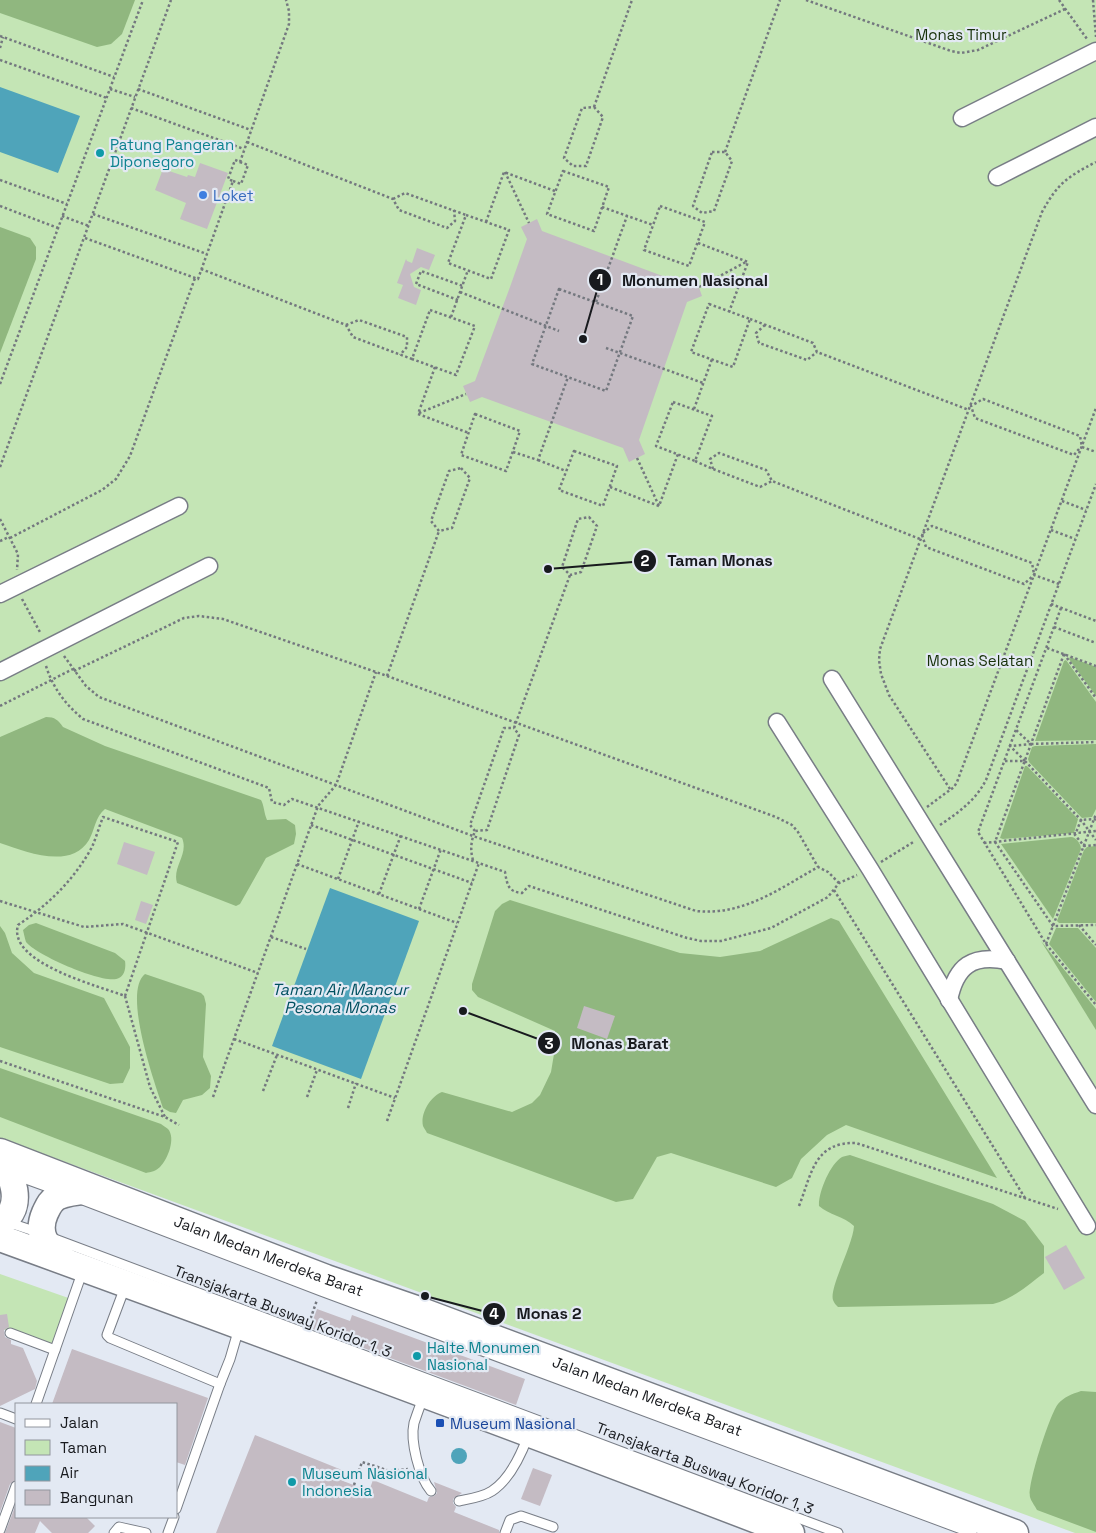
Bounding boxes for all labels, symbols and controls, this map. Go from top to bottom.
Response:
park label: Monas Timur [915,25,1007,44]
place label: Patung Pangeran Diponegoro [110,135,234,171]
marker: Patung Pangeran Diponegoro [94,147,106,159]
place label: Loket [213,186,254,205]
marker: Loket [197,189,209,201]
callout: Monumen Nasional [587,264,778,295]
text: 1 [597,270,603,289]
text: Monumen Nasional [622,270,768,291]
callout: Taman Monas [632,545,782,576]
text: Taman Monas [667,550,773,571]
text: 2 [641,551,650,570]
park label: Monas Selatan [927,651,1033,670]
water label: Taman Air Mancur Pesona Monas [272,979,410,1018]
callout: Monas Barat [537,1028,679,1059]
text: Monas Barat [571,1033,669,1054]
text: 3 [544,1034,554,1053]
street label: Jalan Medan Merdeka Barat [171,1211,366,1300]
street label: Transjakarta Busway Koridor 1, 3 [172,1261,394,1361]
callout: Monas 2 [482,1298,592,1329]
text: Monas 2 [517,1303,581,1324]
text: 4 [489,1304,499,1323]
place label: Halte Monumen Nasional [427,1338,540,1374]
marker: Halte Monumen Nasional [411,1350,423,1362]
street label: Jalan Medan Merdeka Barat [550,1352,745,1440]
legend [15,1403,178,1518]
text: Jalan [60,1413,99,1432]
place label: Museum Nasional [450,1414,576,1433]
marker: Museum Nasional [434,1417,446,1429]
street label: Transjakarta Busway Koridor 1, 3 [594,1418,816,1518]
text: Taman [60,1438,107,1457]
text: Air [60,1463,79,1482]
place label: Museum Nasional Indonesia [302,1464,428,1500]
marker: Museum Nasional Indonesia [286,1476,298,1488]
text: Bangunan [60,1488,134,1507]

